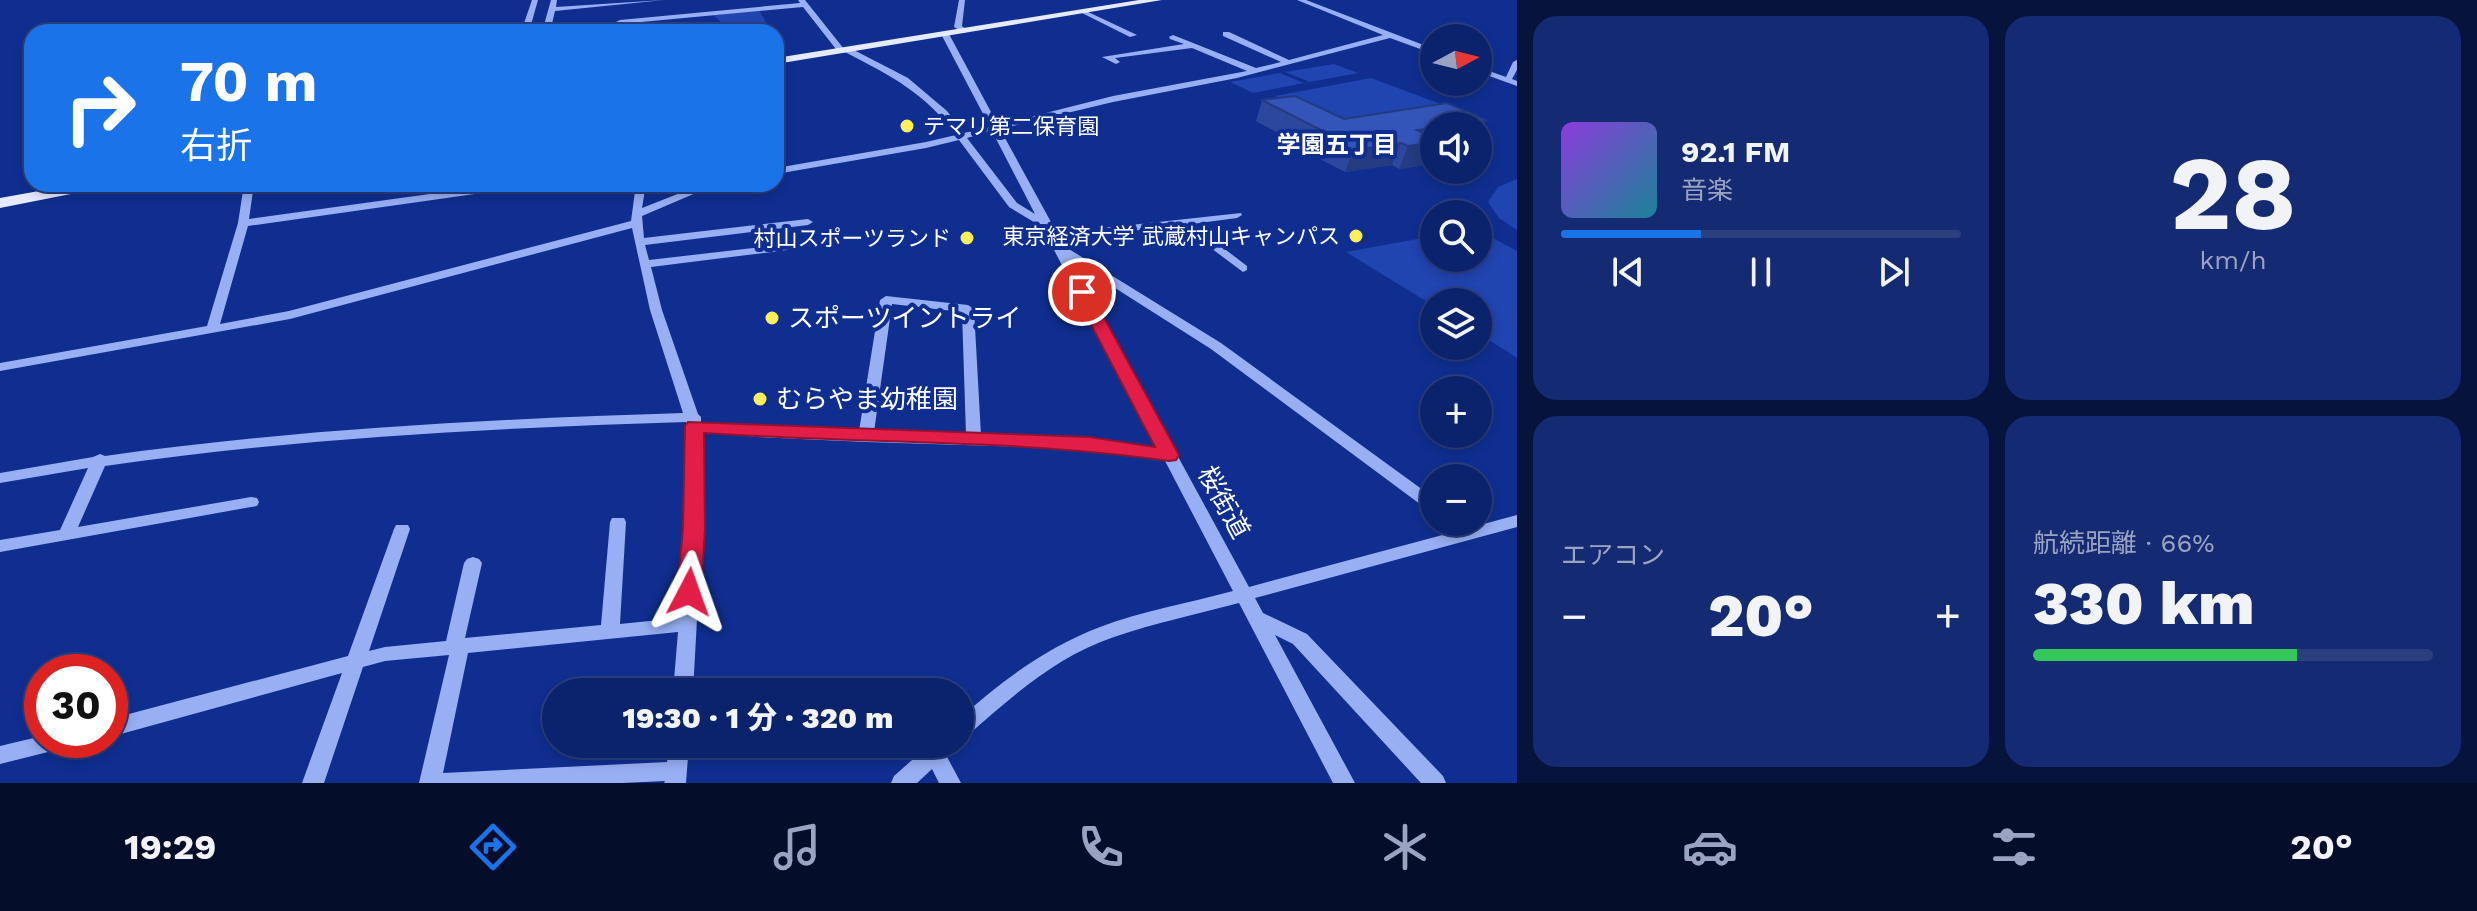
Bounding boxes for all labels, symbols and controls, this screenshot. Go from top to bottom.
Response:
north arrow [1420,24,1492,96]
map controls [1420,24,1492,536]
text: 70 m [180,49,317,115]
icon: right [48,56,152,160]
button: sound [1420,112,1492,184]
place label: テマリ第二保育園 [923,114,1099,139]
marker: テマリ第二保育園 [898,117,916,135]
text: 右折 [180,125,252,167]
district label: 学園五丁目 [1277,131,1397,159]
text: 28 [2169,132,2297,254]
text: 92.1 FM [1681,134,1790,169]
text: 音楽 [1681,175,1733,205]
button: search [1420,200,1492,272]
place label: 東京経済大学 武蔵村山キャンパス [1002,224,1340,249]
place label: 村山スポーツランド [753,226,951,251]
marker: 東京経済大学 武蔵村山キャンパス [1347,227,1365,245]
marker: 村山スポーツランド [958,229,976,247]
text: km/h [2200,245,2266,275]
icon: previous [1606,250,1650,294]
icon: pause [1739,250,1783,294]
icon: next [1872,250,1916,294]
pin [1048,258,1116,326]
icon: arrive [1060,270,1104,314]
button: layers [1420,288,1492,360]
place label: スポーツイントライ [788,303,1021,333]
marker: スポーツイントライ [763,309,781,327]
button: + [1420,376,1492,448]
place label: むらやま幼稚園 [776,384,958,414]
marker: むらやま幼稚園 [751,390,769,408]
street label: 桜街道 [1192,461,1256,543]
button: − [1420,464,1492,536]
text: 航続距離 · 66% [2033,528,2214,558]
text: エアコン [1561,540,1665,570]
position arrow [647,550,731,634]
text: 330 km [2033,568,2254,639]
text: 20° [1708,580,1814,651]
text: − [1561,590,1588,642]
text: + [1934,590,1961,642]
speed limit sign: 30 [24,654,128,758]
text: 19:30 · 1 分 · 320 m [623,700,893,735]
icon: directions [465,819,521,875]
icon: music [769,819,825,875]
icon: phone [1073,819,1129,875]
icon: climate [1377,819,1433,875]
icon: car [1682,819,1738,875]
icon: filters [1986,819,2042,875]
text: 19:29 [124,826,216,868]
text: 20° [2290,826,2353,868]

